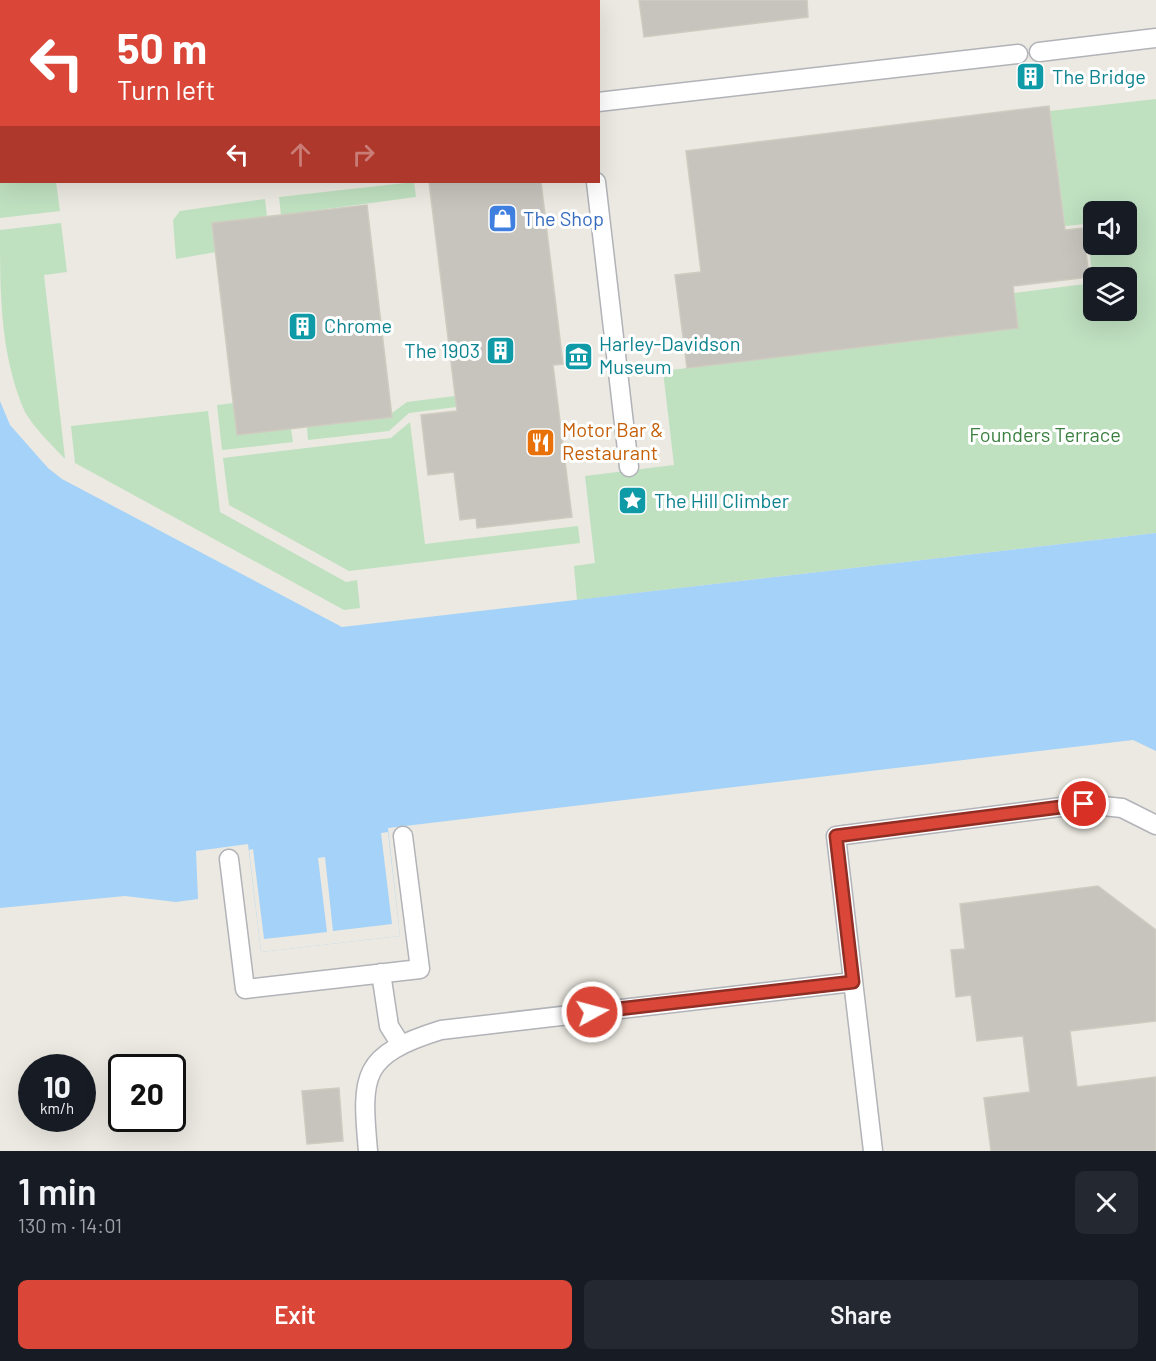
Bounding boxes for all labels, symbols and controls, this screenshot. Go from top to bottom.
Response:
text: 50 m [117,22,207,72]
icon: left [18,24,96,102]
building icon: The Bridge [1015,61,1047,93]
place label: The Bridge [1052,64,1146,88]
text: Turn left [117,73,215,105]
icon: left [221,138,254,171]
icon: ahead [284,138,317,171]
icon: right [347,138,380,171]
map controls [1083,201,1137,321]
button: sound [1083,201,1137,255]
shop icon: The Shop [486,203,518,235]
place label: The Shop [523,206,604,230]
button: layers [1083,267,1137,321]
building icon: Chrome [287,310,319,342]
place label: Chrome [324,313,392,337]
place label: Harley-Davidson Museum [599,331,741,378]
building icon: The 1903 [485,335,517,367]
place label: The 1903 [404,338,480,362]
museum icon: Harley-Davidson Museum [562,340,594,372]
place label: Motor Bar & Restaurant [562,417,663,464]
park label: Founders Terrace [969,422,1121,446]
restaurant icon: Motor Bar & Restaurant [525,426,557,458]
place icon: The Hill Climber [617,485,649,517]
place label: The Hill Climber [654,488,789,512]
pin [1058,778,1109,829]
icon: arrive [1067,787,1100,820]
position arrow [560,980,624,1044]
speed limit sign: 20 [108,1054,186,1132]
text: 10 [43,1068,71,1104]
text: km/h [40,1099,74,1117]
text: 1 min [18,1169,97,1212]
button: close [1075,1171,1138,1234]
text: 130 m · 14:01 [18,1213,122,1237]
button: Exit [18,1280,572,1349]
button: Share [584,1280,1138,1349]

